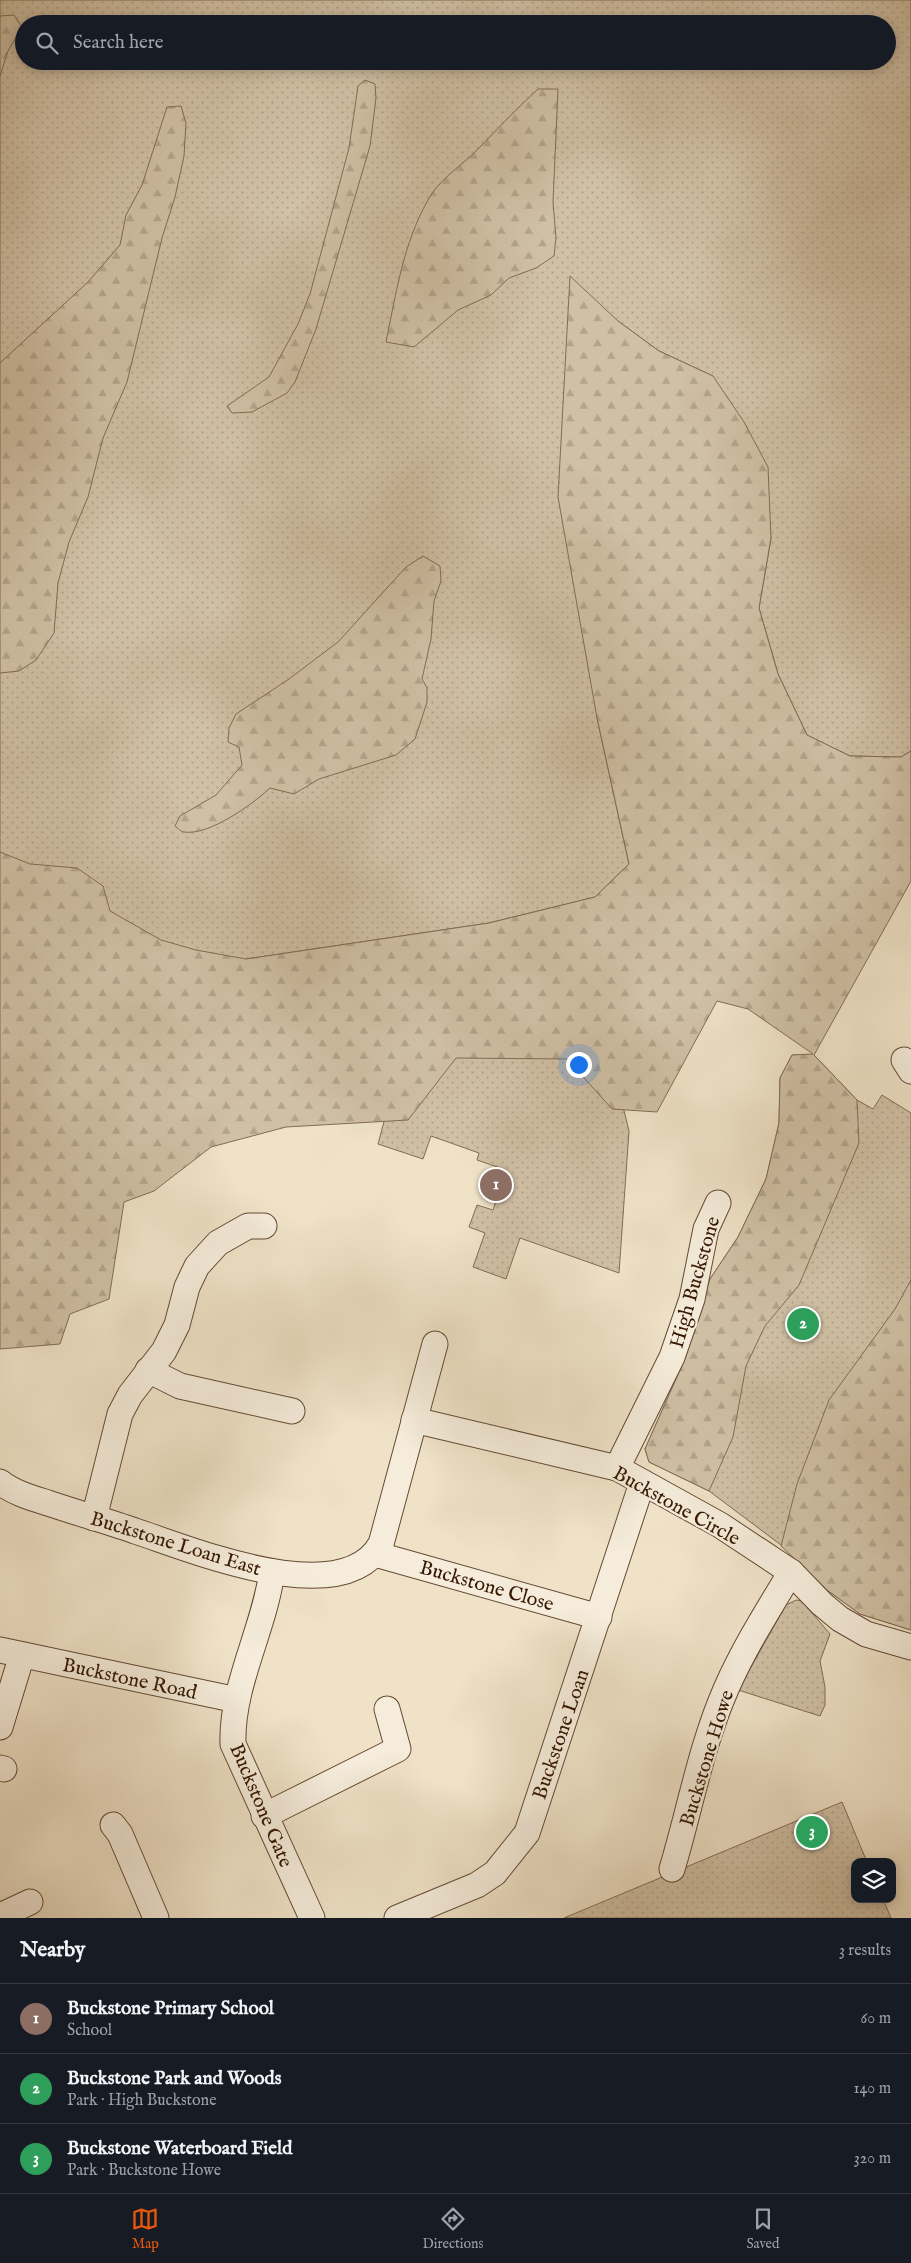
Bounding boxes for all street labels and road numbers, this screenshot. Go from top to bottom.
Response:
street label: High Buckstone [665,1214,726,1351]
street label: Buckstone Circle [608,1461,744,1552]
street label: Buckstone Loan East [87,1507,264,1582]
street label: Buckstone Close [417,1555,557,1618]
street label: Buckstone Road [60,1653,200,1706]
street label: Buckstone Loan [527,1666,596,1803]
street label: Buckstone Howe [675,1687,740,1830]
street label: Buckstone Gate [223,1740,298,1871]

